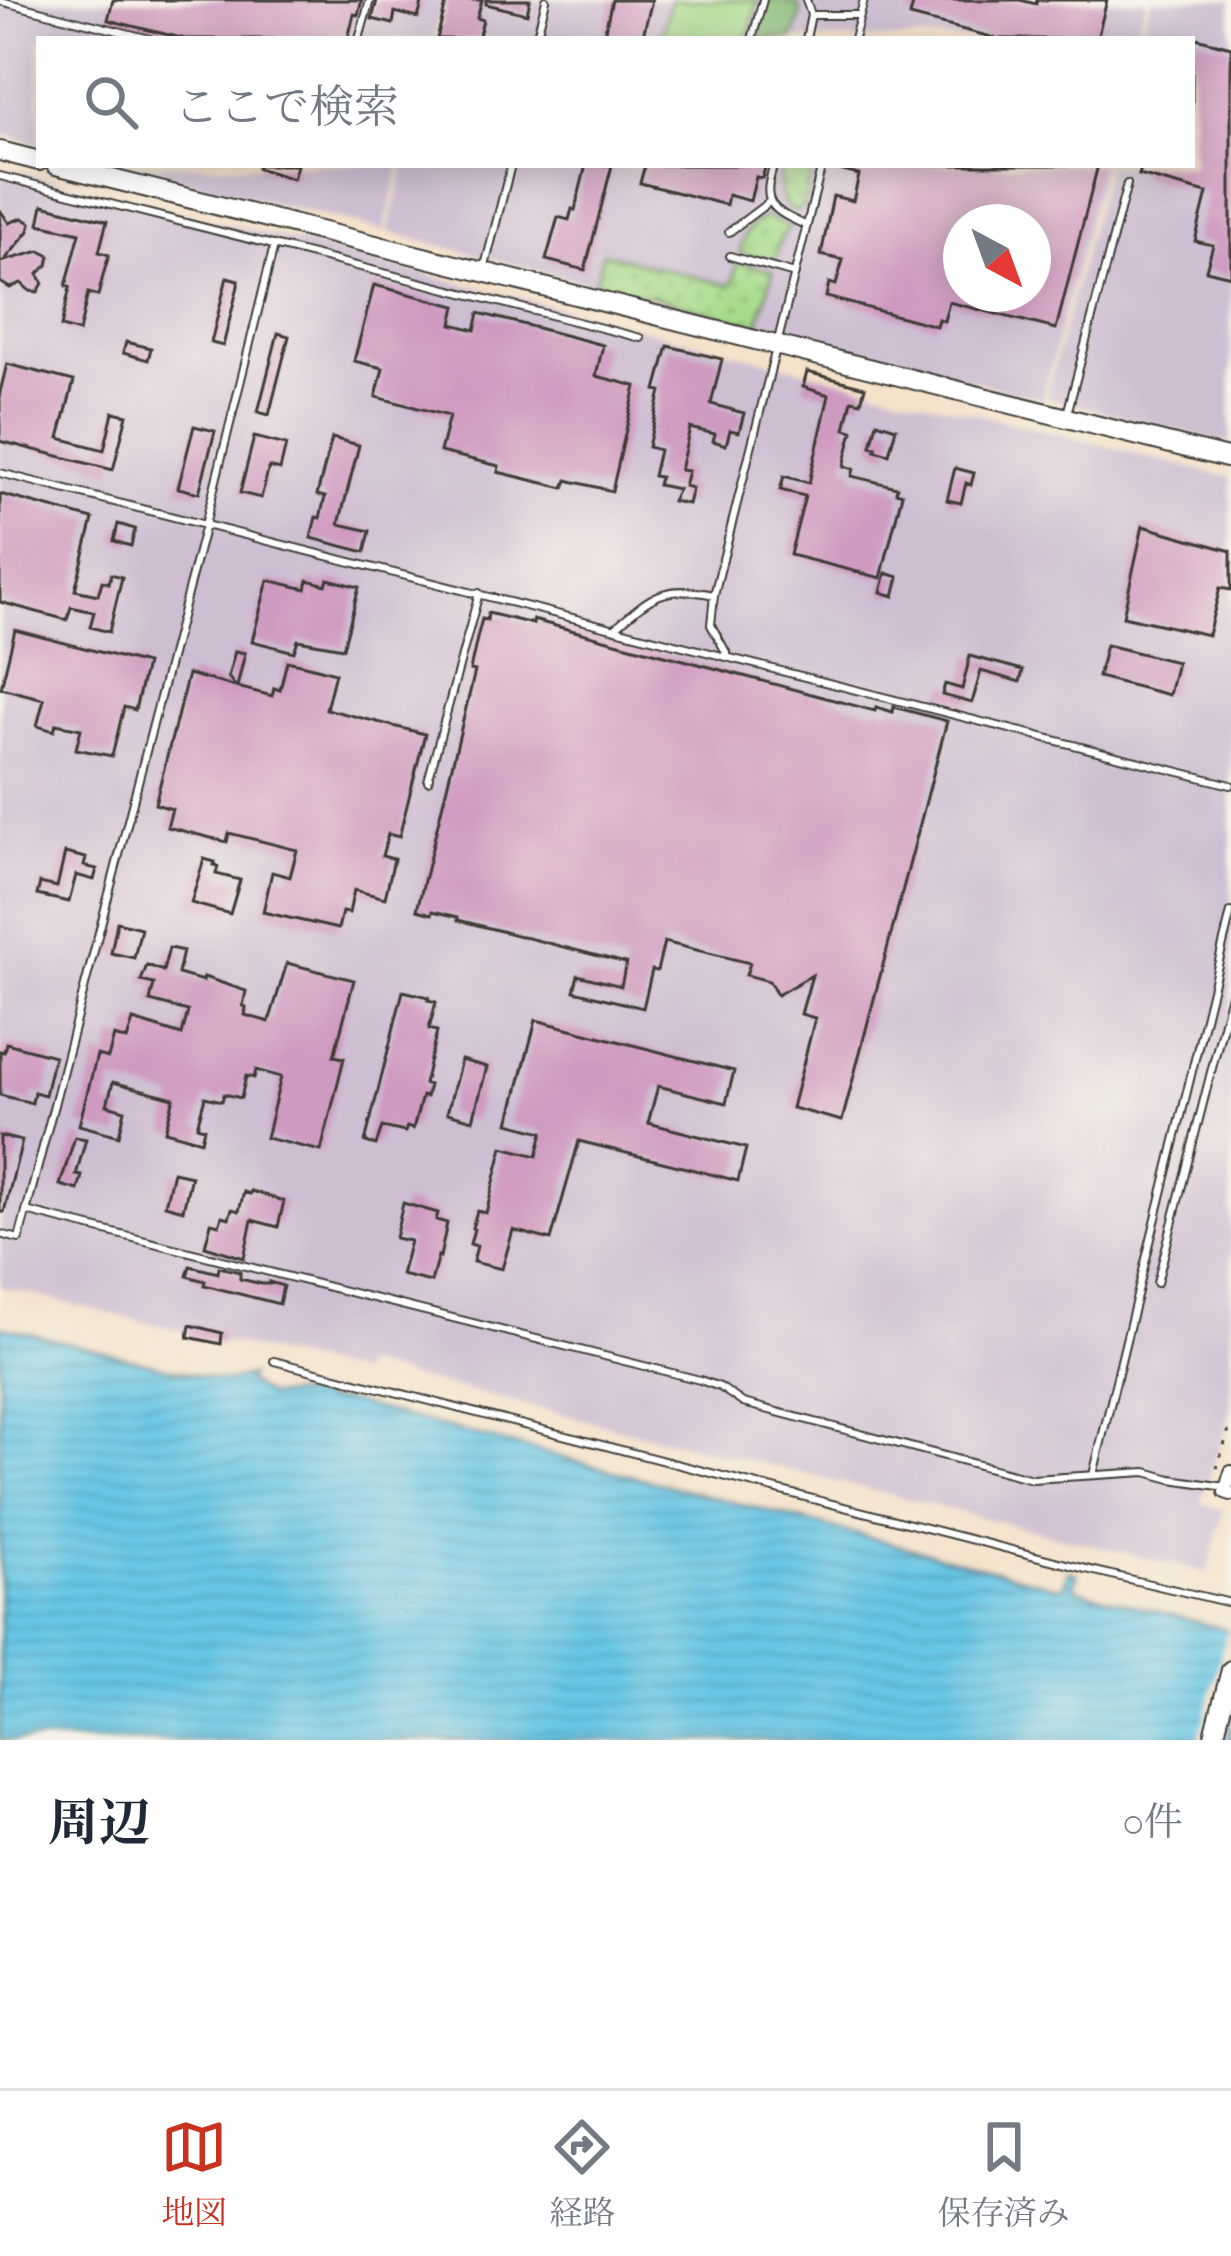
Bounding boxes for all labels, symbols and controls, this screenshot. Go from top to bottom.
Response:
search box [36,36,1195,168]
icon: search [78,69,144,135]
text: ここで検索 [174,81,399,134]
north arrow [943,204,1051,312]
text: 周辺 [48,1793,150,1853]
text: 0件 [1122,1799,1183,1845]
tab: 地図 [161,2114,227,2233]
tab: 経路 [549,2114,615,2233]
tab: 保存済み [938,2114,1070,2233]

